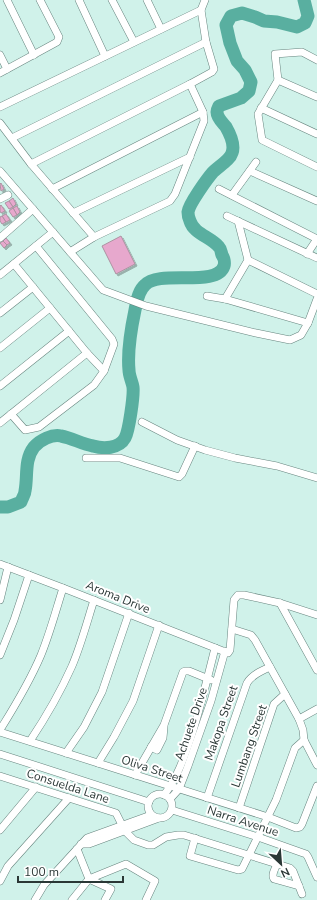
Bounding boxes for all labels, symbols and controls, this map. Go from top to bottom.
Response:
street label: Aroma Drive [84,577,152,617]
street label: Makopa Street [201,683,242,763]
street label: Achuete Drive [171,685,211,763]
street label: Lumbang Street [227,702,271,789]
street label: Oliva Street [119,752,186,787]
street label: Consuelda Lane [25,765,111,807]
street label: Narra Avenue [205,802,281,840]
north arrow [261,844,301,884]
scale bar [18,858,123,884]
text: 100 m [24,864,59,880]
text: N [278,864,292,881]

